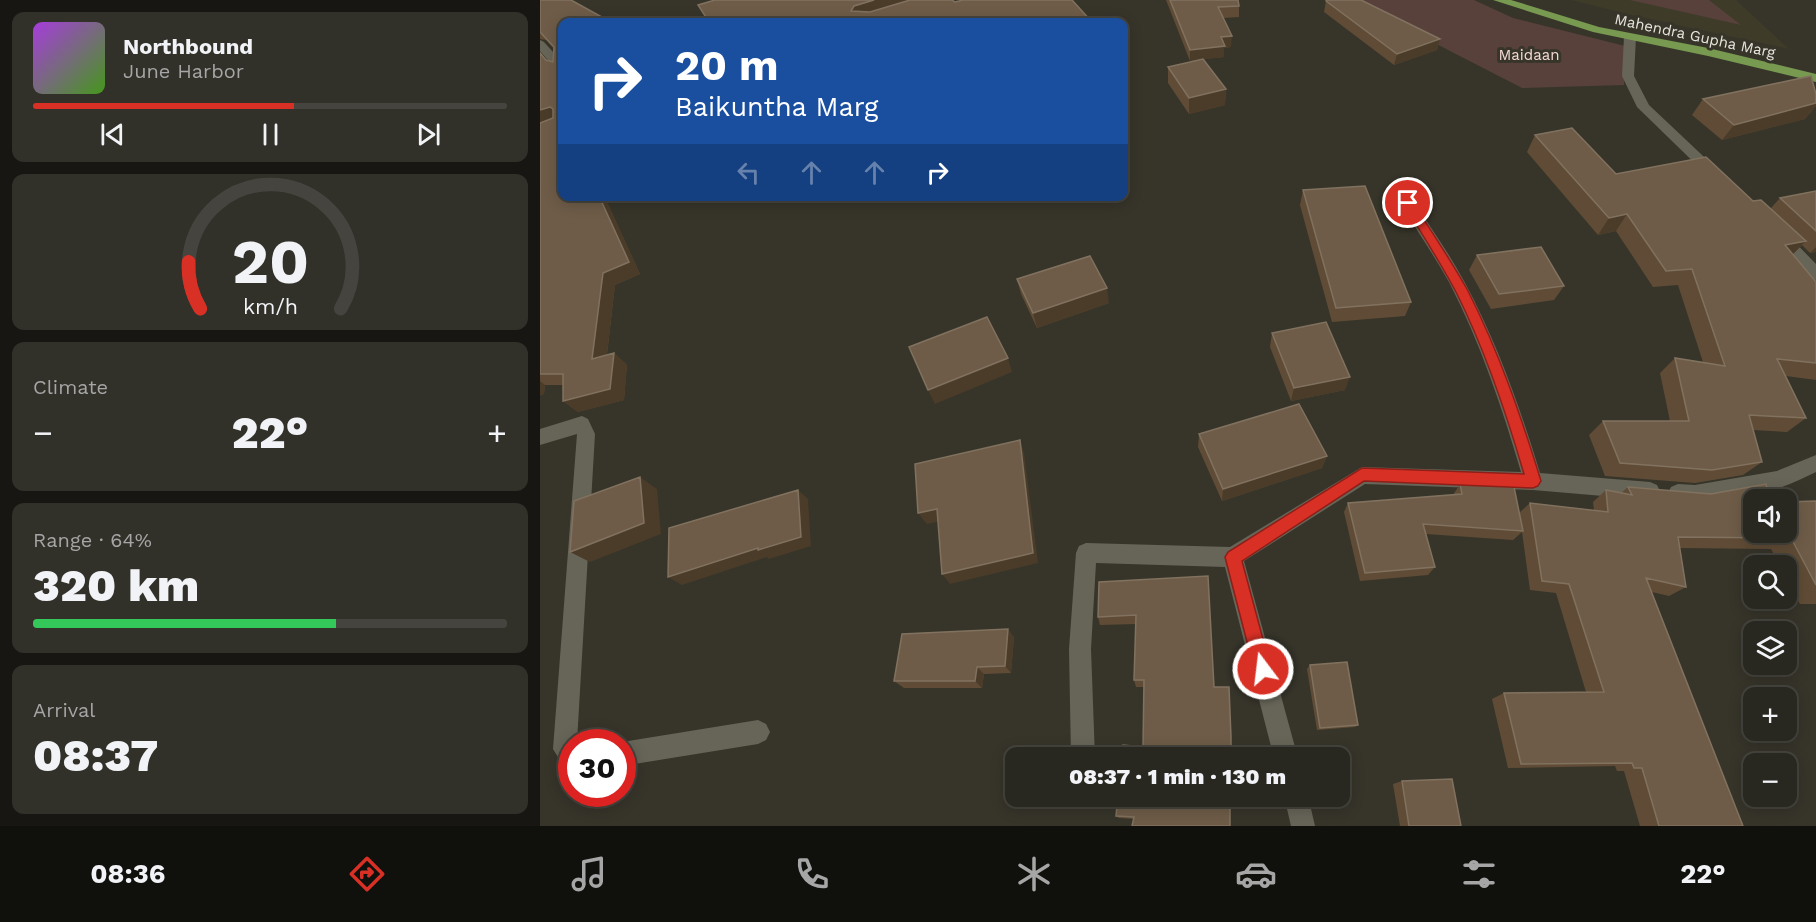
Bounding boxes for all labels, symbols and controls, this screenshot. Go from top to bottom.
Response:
street label: Mahendra Gupha Marg [1613,10,1777,62]
text: Northbound [123,34,253,59]
text: 20 m [675,41,779,90]
icon: right [576,42,654,120]
park label: Maidaan [1499,46,1559,64]
text: June Harbor [123,59,244,83]
text: Baikuntha Marg [675,91,878,123]
icon: previous [96,118,129,151]
icon: pause [254,118,287,151]
icon: next [412,118,445,151]
icon: left [732,156,765,189]
icon: ahead [795,156,828,189]
icon: ahead [858,156,891,189]
icon: right [921,156,954,189]
pin [1382,177,1433,228]
icon: arrive [1391,186,1424,219]
text: 20 [231,225,309,298]
text: km/h [242,294,298,319]
text: Climate [33,375,108,399]
text: 22° [232,406,308,459]
text: − [33,413,53,452]
text: + [487,413,507,452]
map controls [1743,489,1797,807]
button: sound [1743,489,1797,543]
text: Range · 64% [33,528,152,552]
button: search [1743,555,1797,609]
text: 320 km [33,559,199,612]
button: layers [1743,621,1797,675]
position arrow [1231,637,1295,701]
button: + [1743,687,1797,741]
text: Arrival [33,698,95,722]
text: 08:37 [33,729,158,782]
speed limit sign: 30 [558,729,636,807]
button: − [1743,753,1797,807]
text: 08:37 · 1 min · 130 m [1069,764,1286,789]
icon: directions [346,853,388,895]
icon: music [568,853,610,895]
icon: phone [791,853,833,895]
icon: climate [1013,853,1055,895]
icon: car [1235,853,1277,895]
icon: filters [1458,853,1500,895]
text: 08:36 [90,858,165,890]
text: 22° [1680,858,1726,890]

